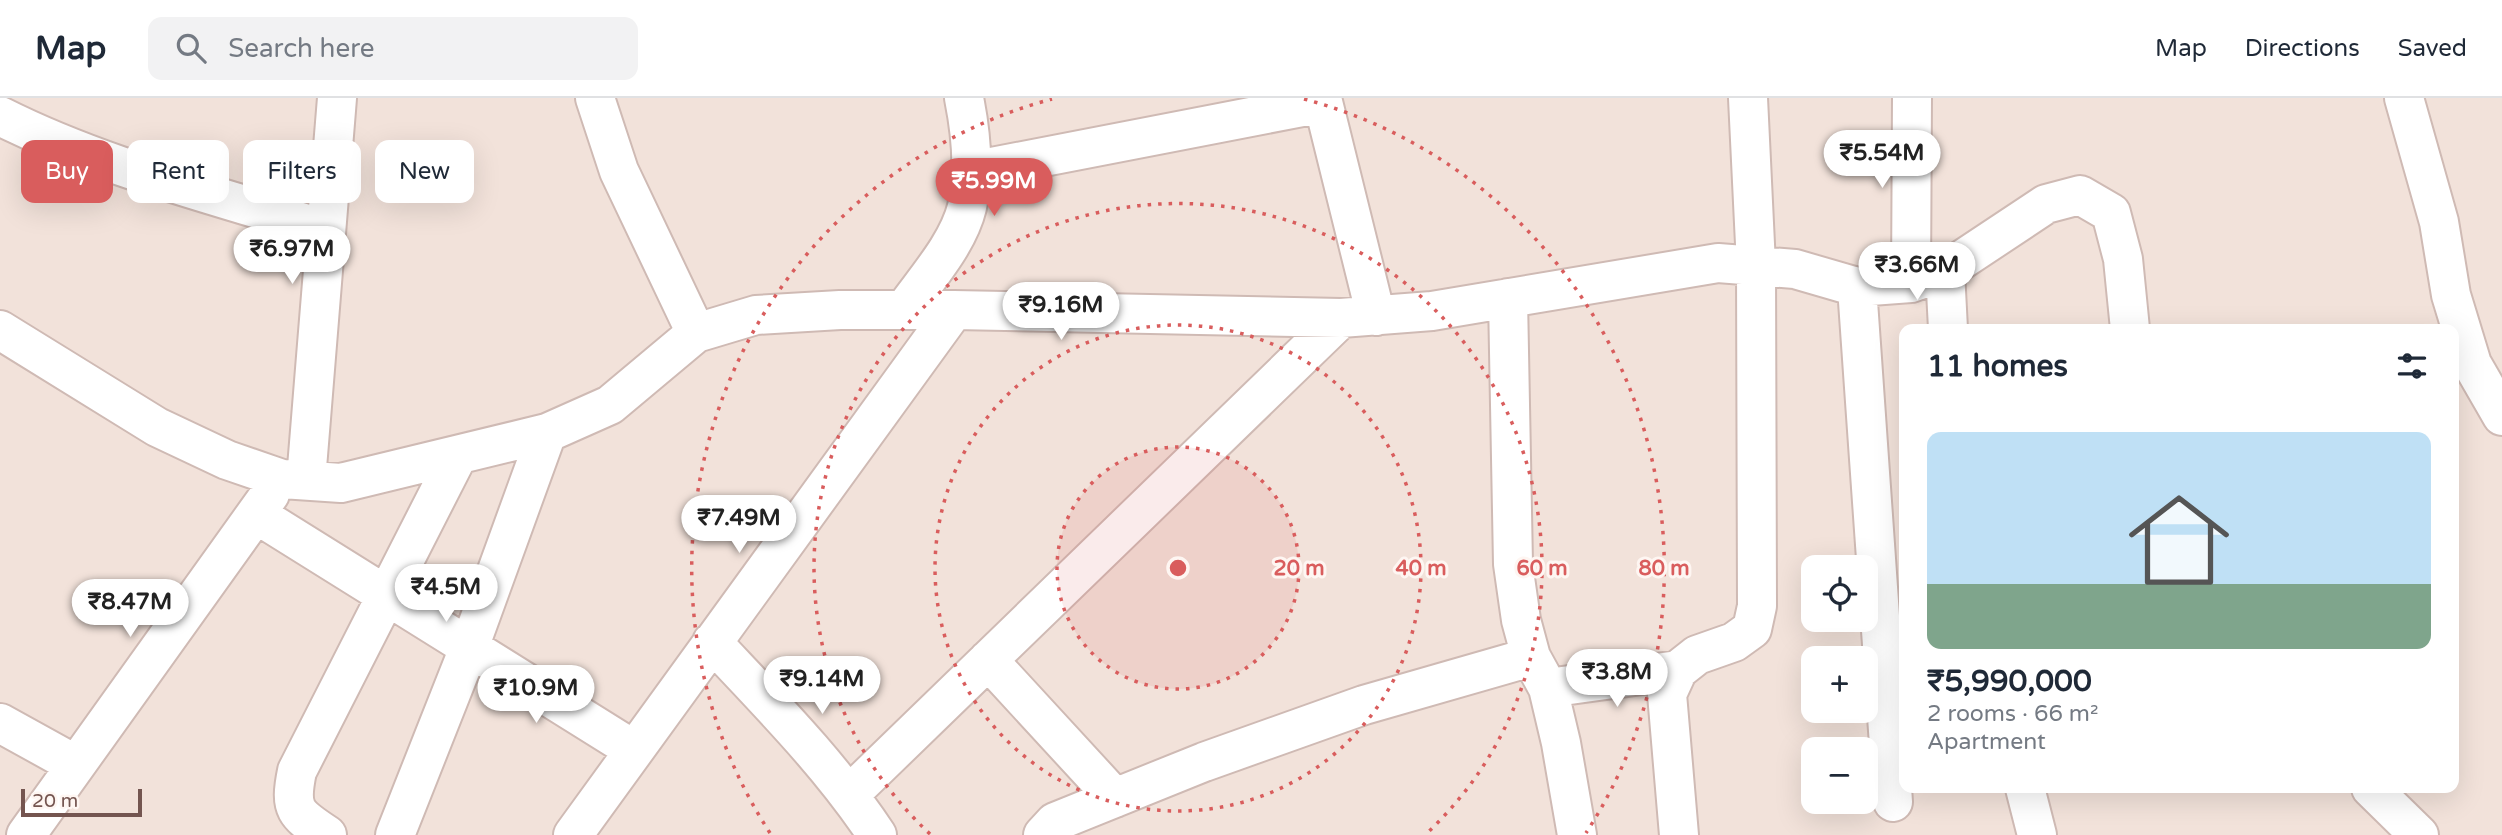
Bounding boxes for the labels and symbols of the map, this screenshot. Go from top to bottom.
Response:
pin: ₹5.54M [1825,130,1939,190]
pin: ₹5.99M [937,158,1051,218]
pin: ₹6.97M [235,226,349,286]
pin: ₹3.66M [1860,242,1974,302]
pin: ₹9.16M [1004,282,1118,342]
pin: ₹7.49M [682,496,796,555]
centre of rings [1166,556,1190,580]
text: 20 m [1273,556,1325,581]
text: 40 m [1395,556,1447,581]
text: 60 m [1516,556,1568,581]
text: 80 m [1638,556,1690,581]
pin: ₹4.5M [397,564,495,624]
pin: ₹8.47M [73,580,187,639]
pin: ₹3.8M [1568,650,1666,709]
pin: ₹9.14M [765,656,879,716]
pin: ₹10.9M [479,666,593,725]
scale bar [21,786,142,818]

